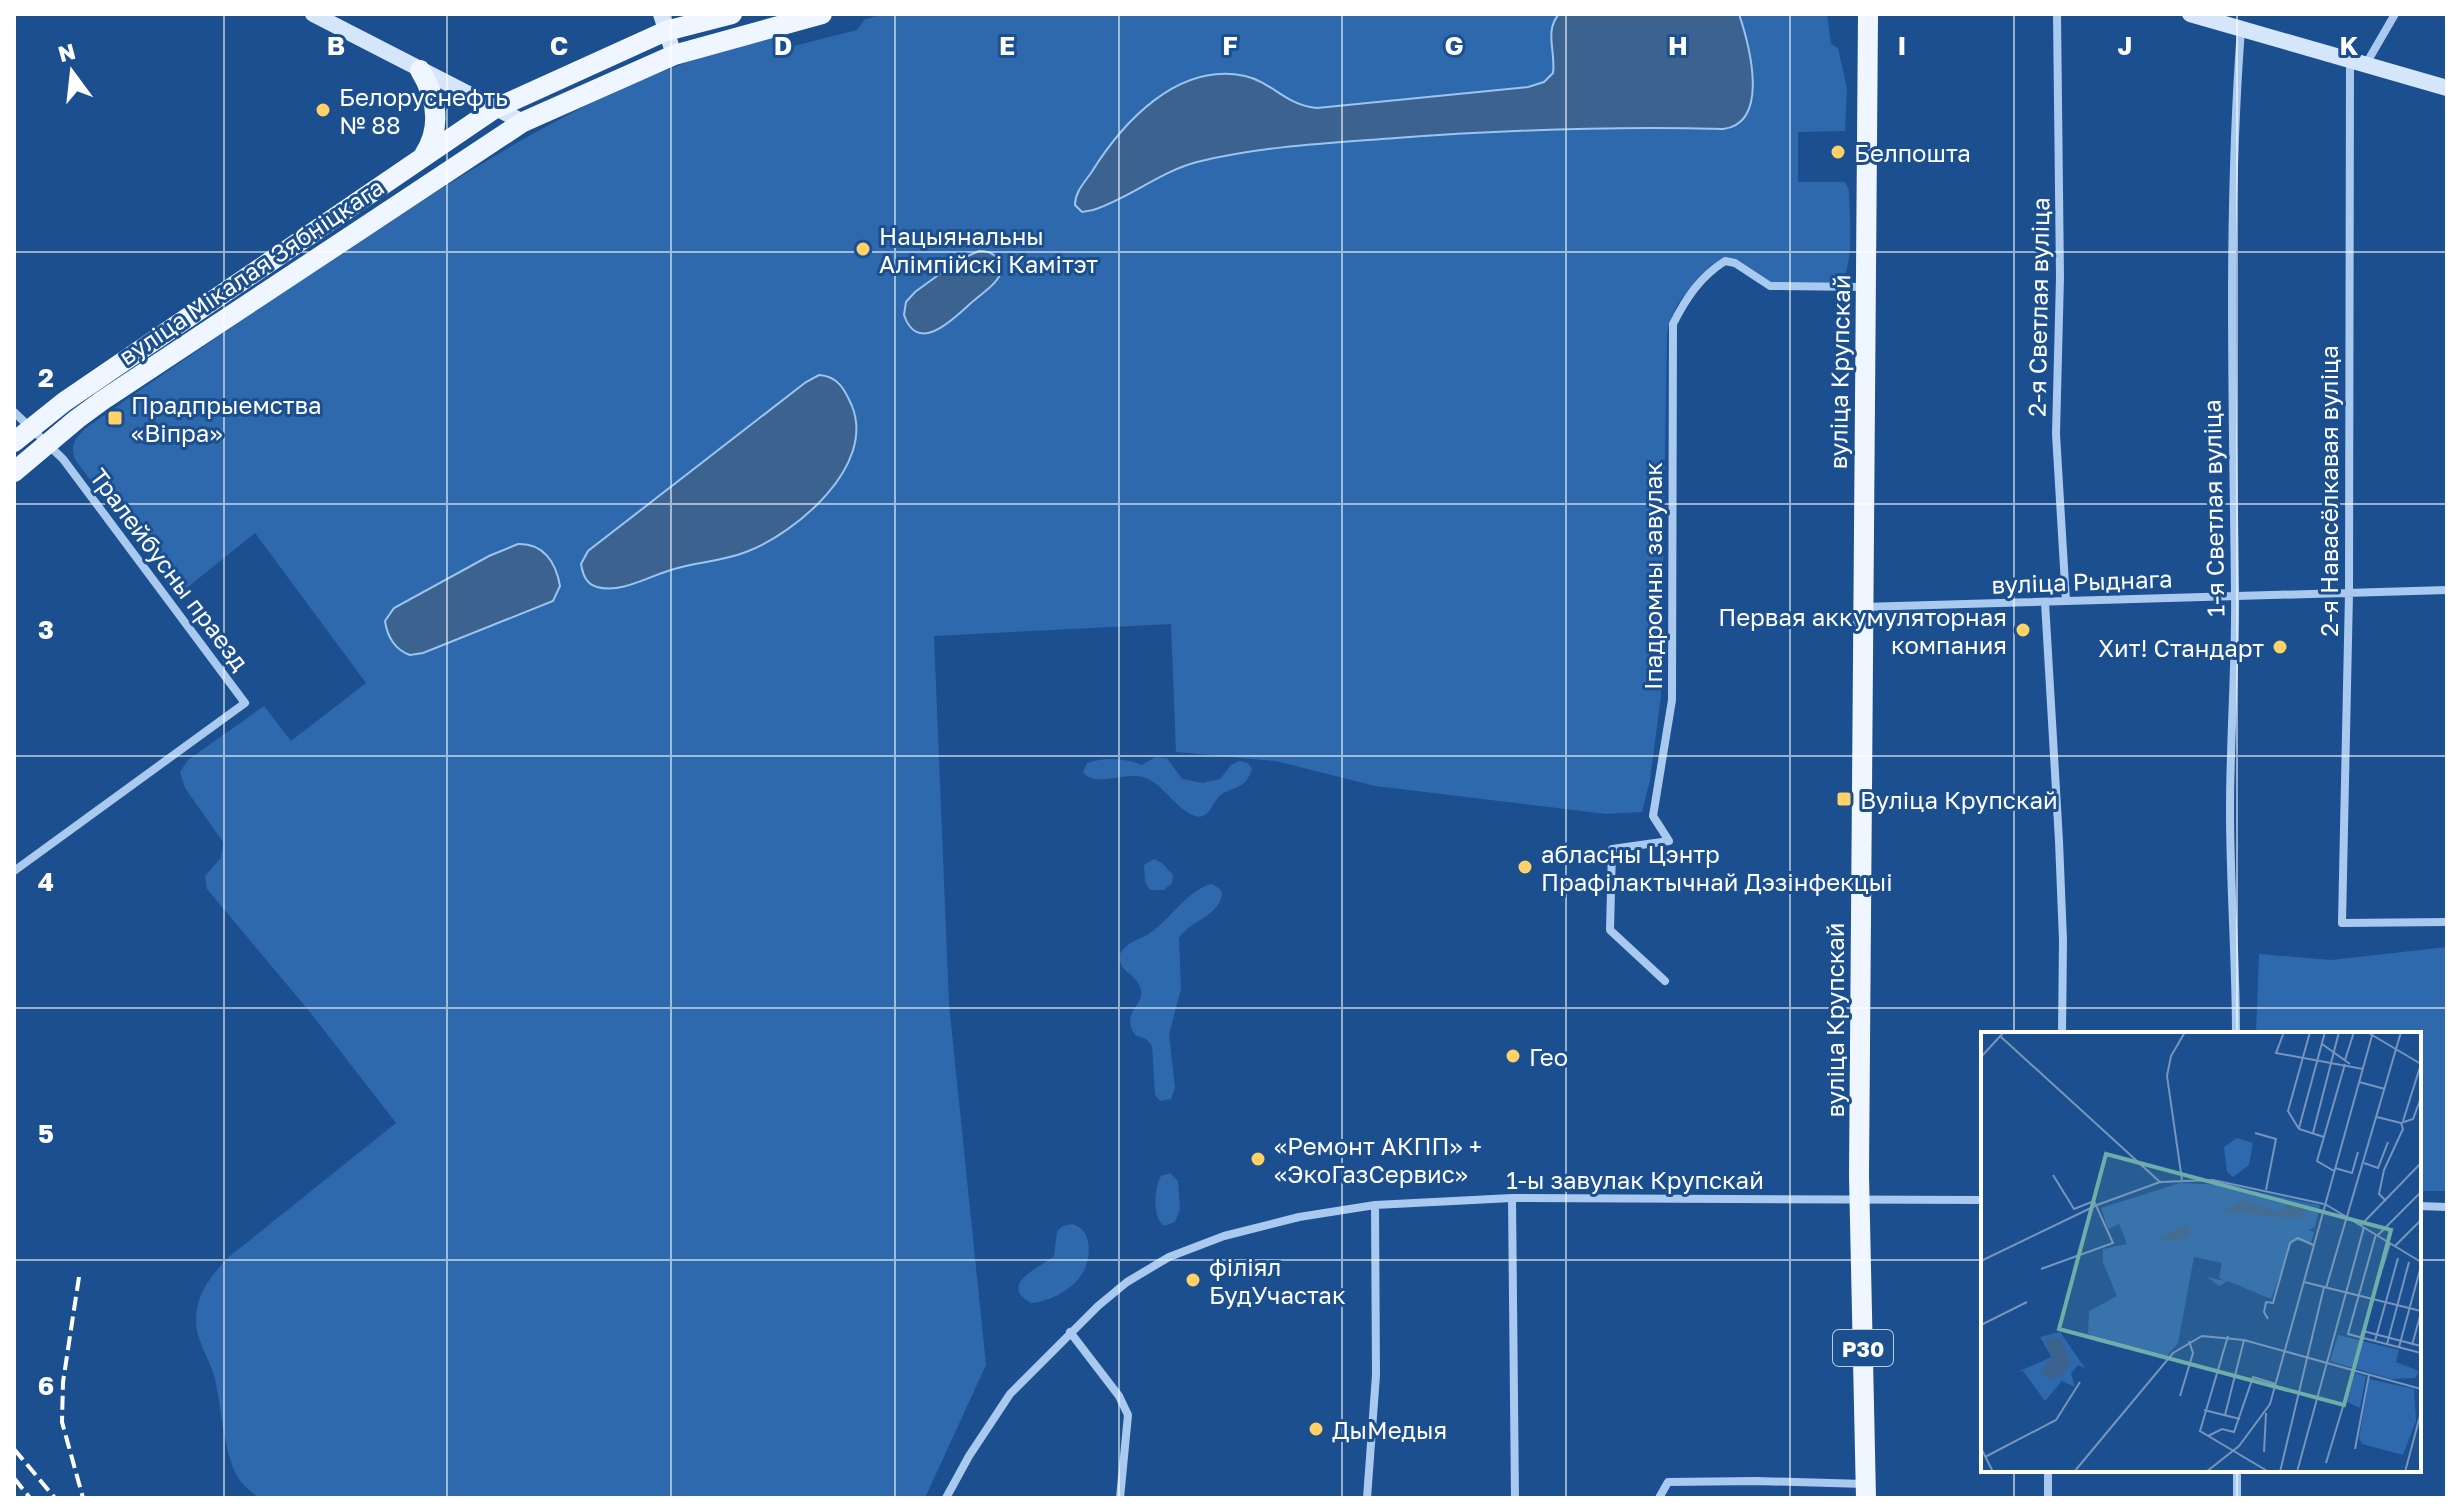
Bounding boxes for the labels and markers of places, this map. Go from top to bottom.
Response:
place label: Белоруснефть № 88 [339,82,508,139]
marker: Белоруснефть № 88 [314,101,332,119]
place label: Белпошта [1854,138,1971,167]
marker: Белпошта [1829,143,1847,161]
place label: Нацыянальны Алімпійскі Камітэт [879,221,1098,278]
marker: Нацыянальны Алімпійскі Камітэт [854,240,872,258]
place label: Прадпрыемства «Віпра» [131,390,322,447]
marker: Прадпрыемства «Віпра» [106,409,124,427]
place label: Первая аккумуляторная компания [1718,602,2007,659]
marker: Первая аккумуляторная компания [2014,621,2032,639]
place label: Хит! Стандарт [2098,633,2264,662]
marker: Хит! Стандарт [2271,638,2289,656]
place label: Вуліца Крупскай [1860,785,2058,814]
marker: Вуліца Крупскай [1835,790,1853,808]
place label: абласны Цэнтр Прафілактычнай Дэзінфекцыі [1541,839,1893,896]
marker: абласны Цэнтр Прафілактычнай Дэзінфекцыі [1516,858,1534,876]
place label: Гео [1529,1042,1568,1071]
marker: Гео [1504,1047,1522,1065]
place label: «Ремонт АКПП» + «ЭкоГазСервис» [1274,1131,1482,1188]
marker: «Ремонт АКПП» + «ЭкоГазСервис» [1249,1150,1267,1168]
place label: філіял БудУчастак [1209,1252,1346,1309]
marker: філіял БудУчастак [1184,1271,1202,1289]
place label: ДыМедыя [1332,1415,1447,1444]
marker: ДыМедыя [1307,1420,1325,1438]

